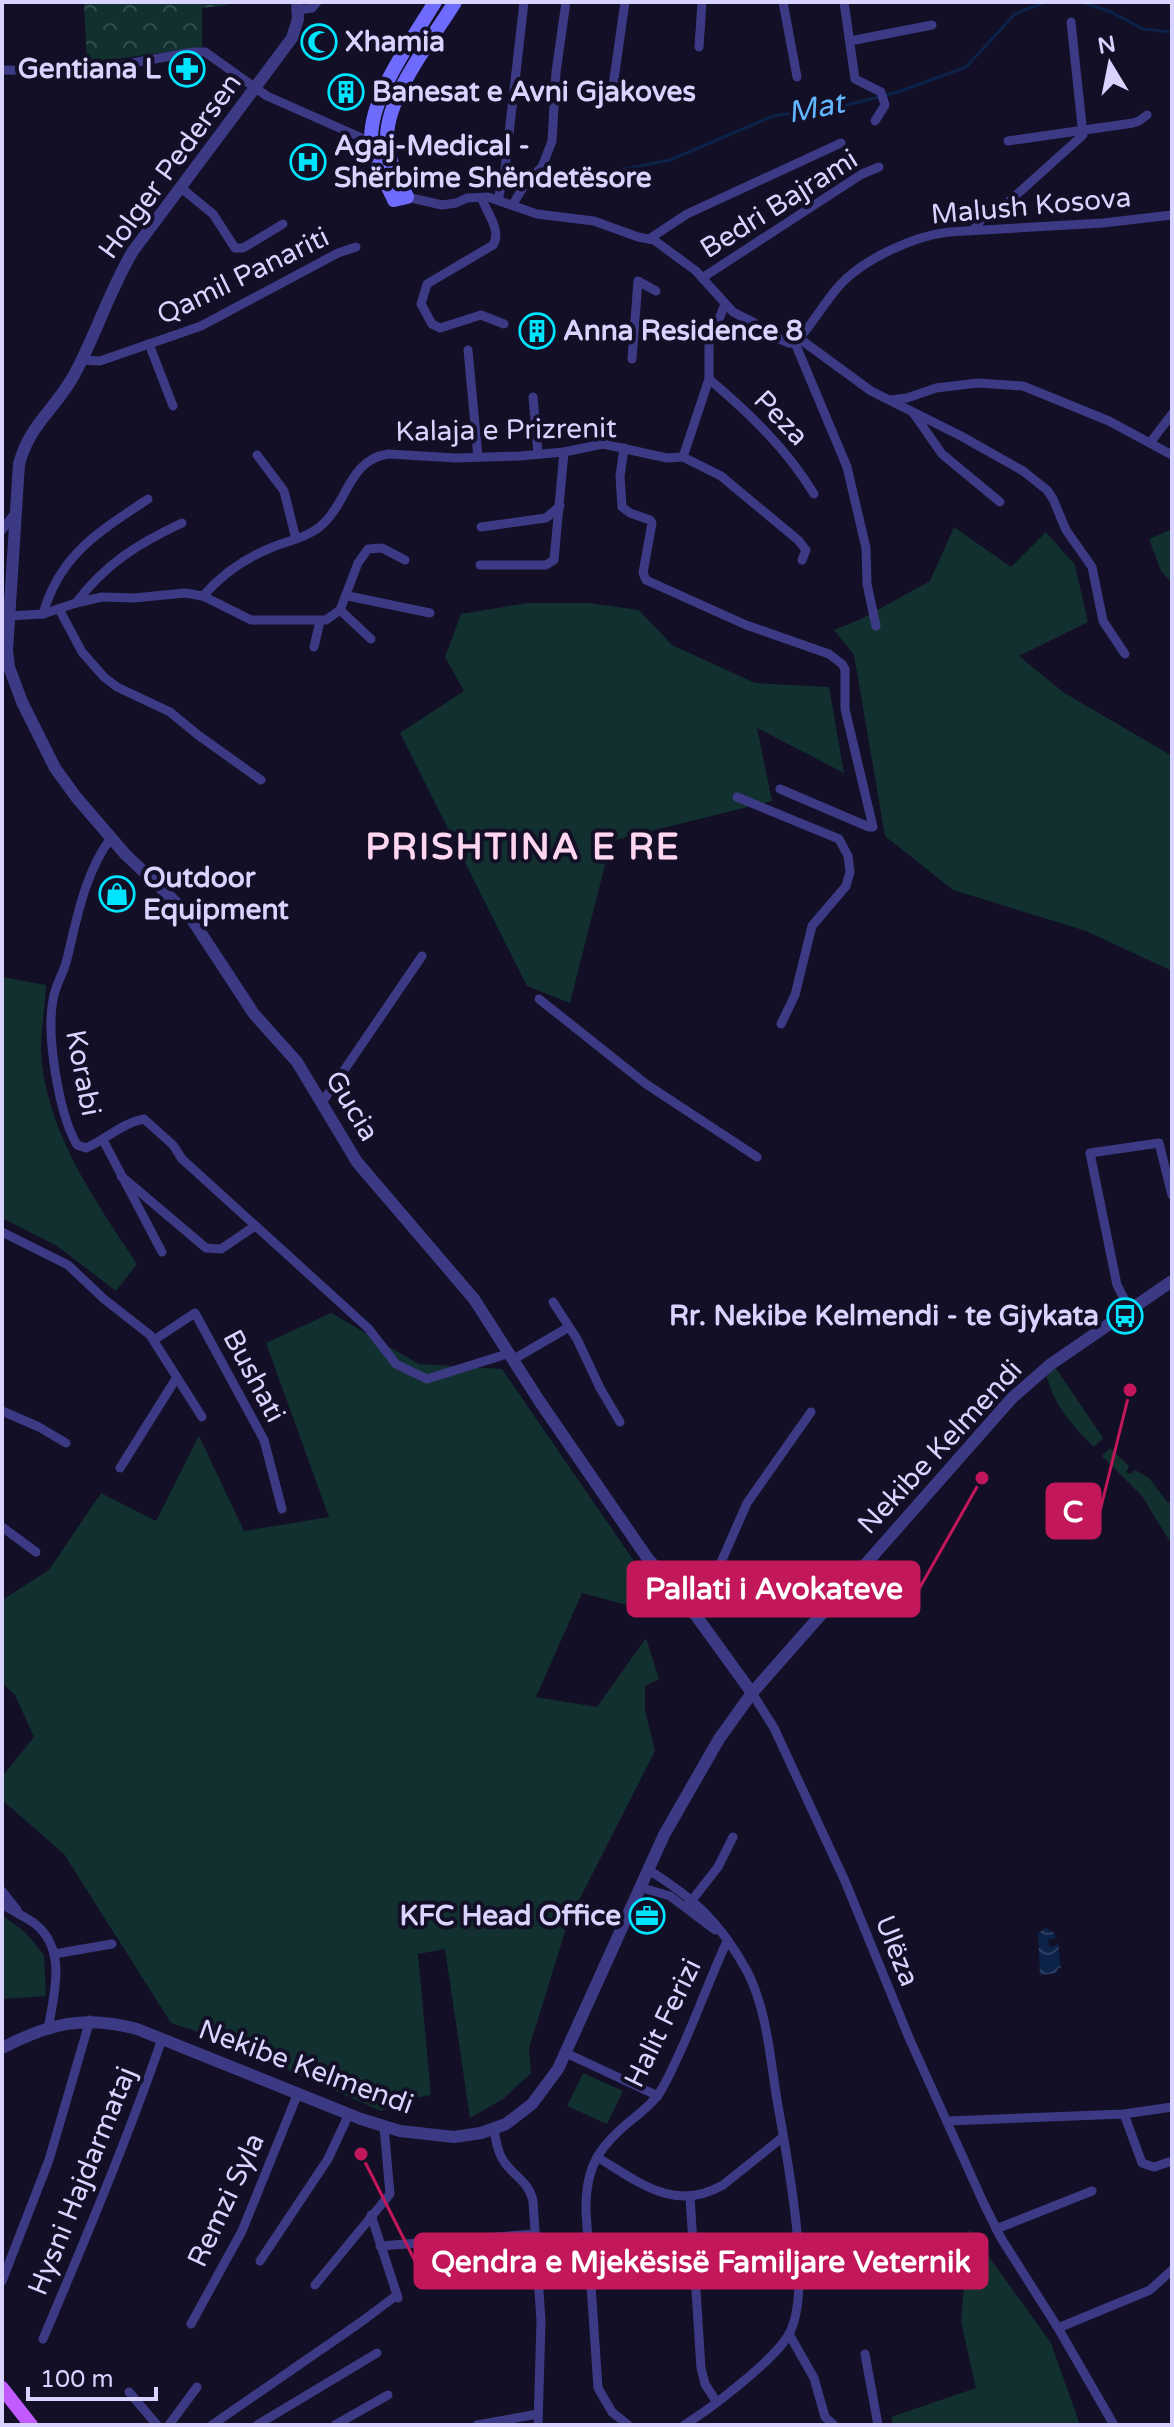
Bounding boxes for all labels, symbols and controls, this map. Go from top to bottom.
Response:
mosque icon: Xhamia [300,23,338,61]
north arrow [1070,24,1150,104]
place label: Xhamia [345,25,445,59]
text: N [1096,31,1118,60]
pharmacy icon: Gentiana L [168,50,206,88]
place label: Gentiana L [18,52,162,86]
street label: Holger Pedersen [91,67,249,265]
building icon: Banesat e Avni Gjakoves [327,73,365,111]
place label: Banesat e Avni Gjakoves [372,75,696,109]
water label: Mat [785,84,851,132]
place label: Agaj-Medical - Shërbime Shëndetësore [334,129,652,195]
street label: Bedri Bajrami [694,142,864,266]
hospital icon: Agaj-Medical - Shërbime Shëndetësore [289,143,327,181]
street label: Malush Kosova [929,180,1133,232]
street label: Qamil Panariti [151,220,335,332]
building icon: Anna Residence 8 [518,312,556,350]
place label: Anna Residence 8 [563,314,803,348]
street label: Peza [747,383,815,453]
street label: Kalaja e Prizrenit [395,411,617,449]
district label: PRISHTINA E RE [365,826,681,869]
place label: Outdoor Equipment [143,861,289,927]
shop icon: Outdoor Equipment [98,875,136,913]
street label: Korabi [58,1027,108,1119]
street label: Gucia [318,1065,386,1147]
bus stop icon: Rr. Nekibe Kelmendi - te Gjykata [1106,1297,1144,1335]
place label: Rr. Nekibe Kelmendi - te Gjykata [669,1299,1099,1333]
street label: Bushati [216,1324,292,1428]
street label: Nekibe Kelmendi [851,1353,1029,1541]
callout: C [1047,1484,1100,1538]
text: C [1063,1494,1084,1531]
callout: Pallati i Avokateve [628,1562,919,1616]
text: Pallati i Avokateve [645,1571,903,1608]
office icon: KFC Head Office [628,1897,666,1935]
place label: KFC Head Office [399,1899,621,1933]
street label: Ulëza [867,1911,927,1991]
street label: Halit Ferizi [617,1953,709,2093]
street label: Nekibe Kelmendi [194,2012,418,2122]
street label: Hysni Hajdarmataj [21,2062,143,2300]
street label: Remzi Syla [180,2128,272,2272]
callout: Qendra e Mjekësisë Familjare Veternik [415,2234,987,2288]
text: Qendra e Mjekësisë Familjare Veternik [431,2244,971,2281]
scale bar [28,2351,156,2401]
text: 100 m [40,2365,114,2394]

